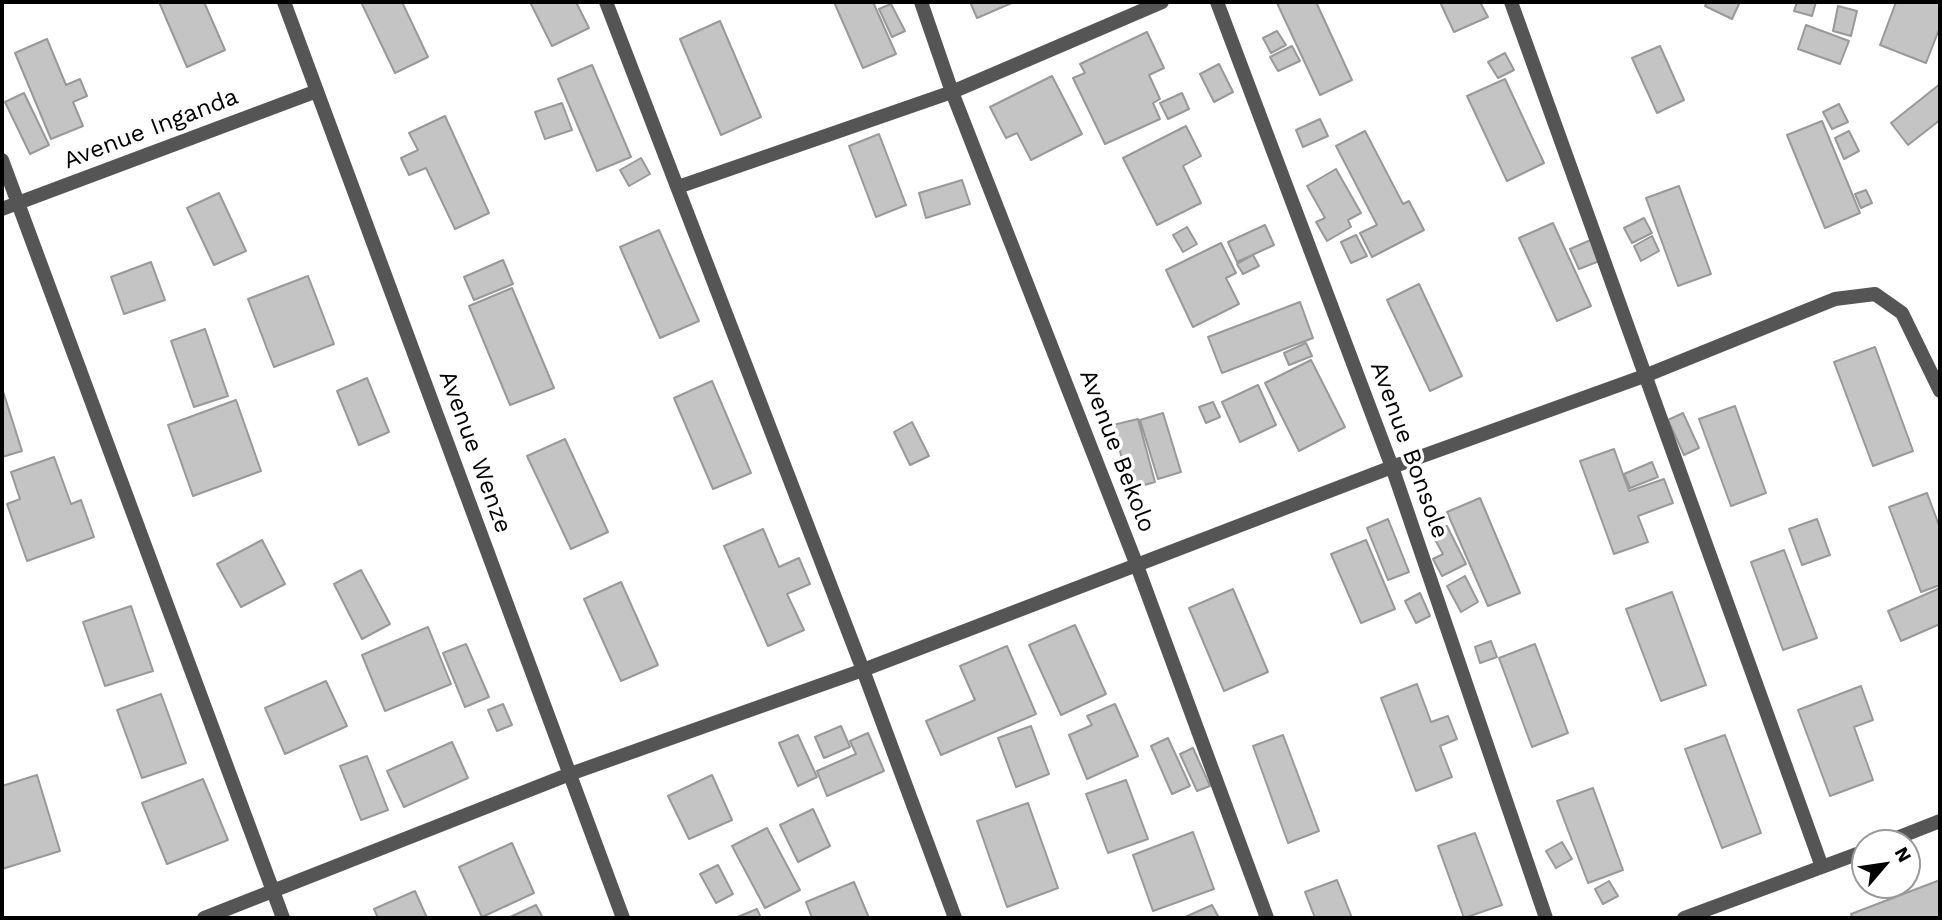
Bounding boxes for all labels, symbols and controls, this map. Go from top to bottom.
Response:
street label: Avenue Inganda [60,82,242,176]
street label: Avenue Bonsole [1364,358,1454,542]
street label: Avenue Bekolo [1073,366,1161,536]
street label: Avenue Wenze [432,367,518,537]
north arrow [1851,829,1921,899]
text: N [1890,843,1917,866]

